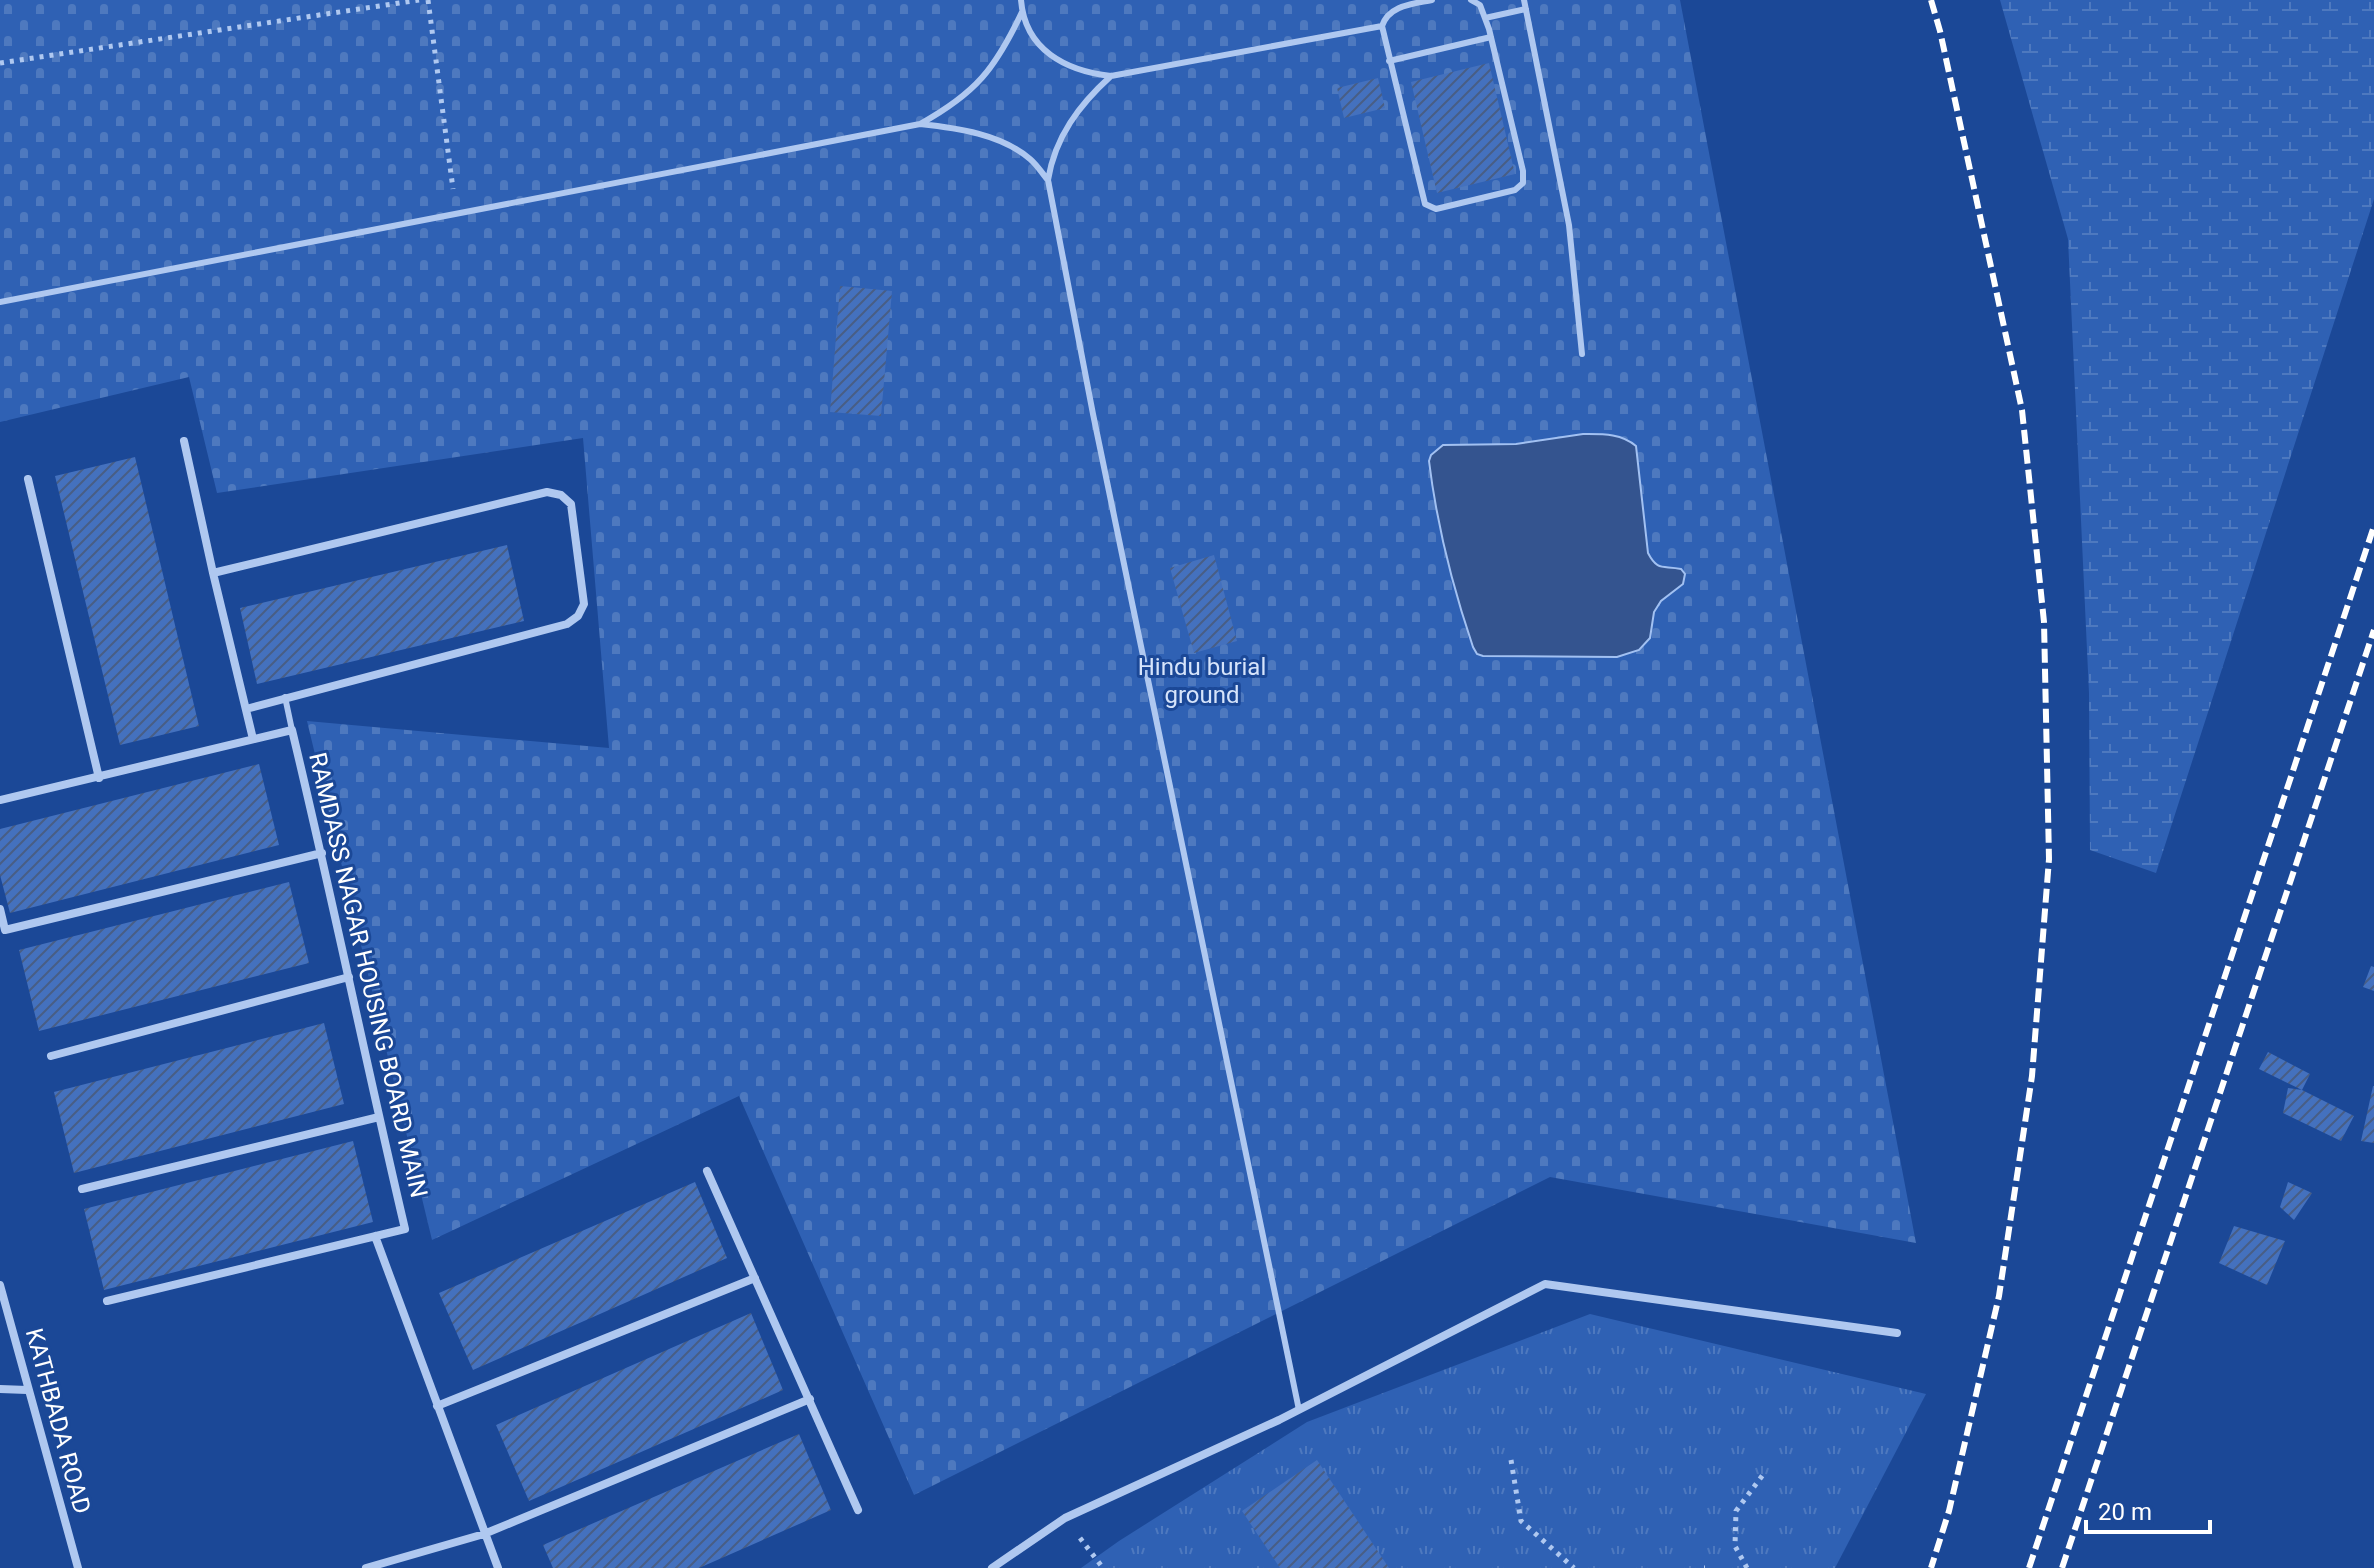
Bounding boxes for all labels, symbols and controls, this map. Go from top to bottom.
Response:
park label: Hindu burial ground [1138,653,1266,709]
street label: RAMDASS NAGAR HOUSING BOARD MAIN [303,750,433,1200]
street label: KATHBADA ROAD [20,1325,96,1517]
scale bar [2086,1484,2210,1534]
text: 20 m [2098,1498,2152,1526]

